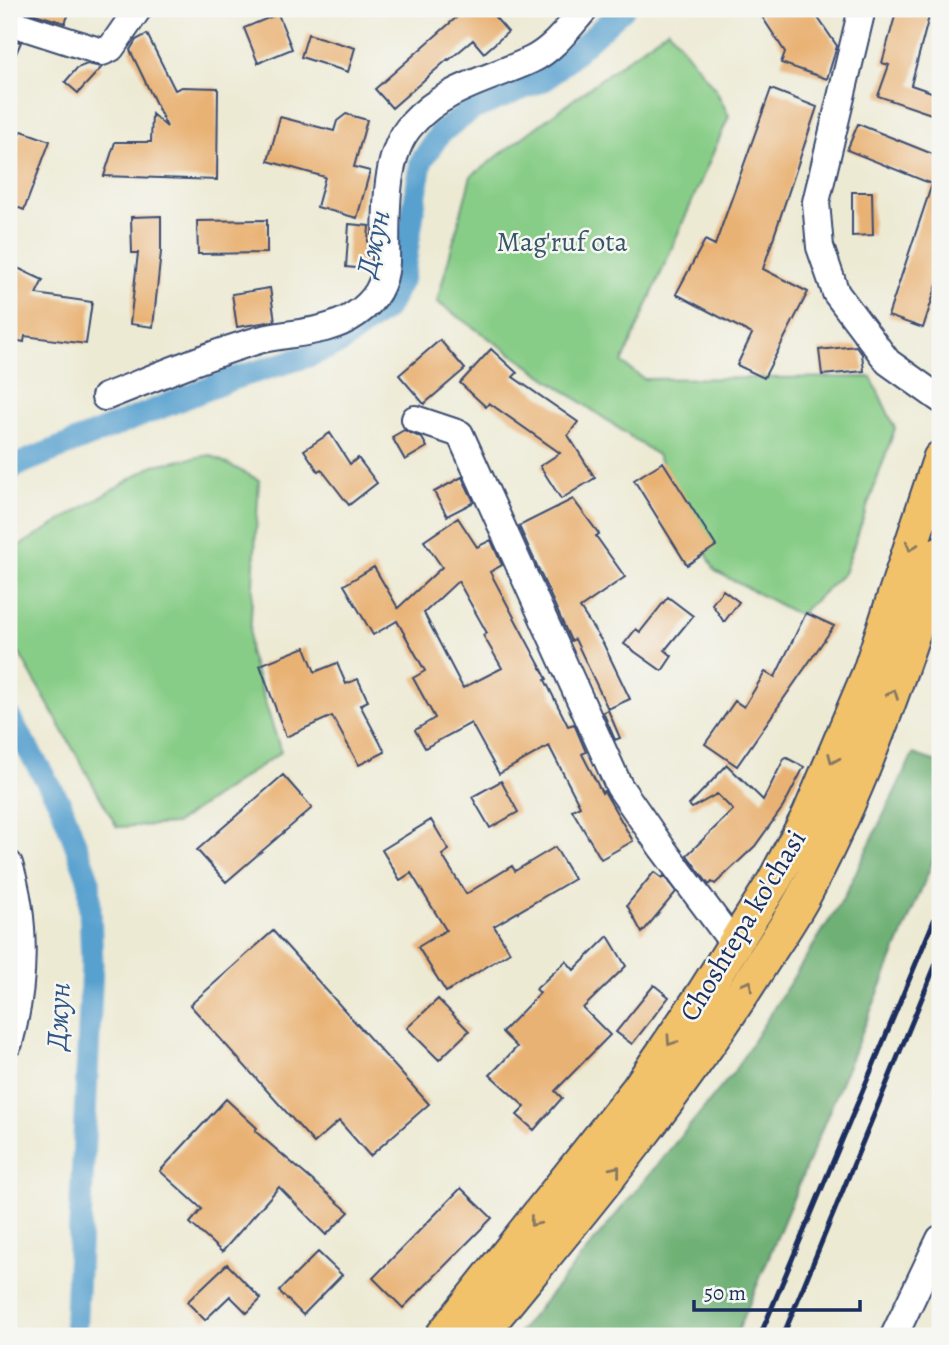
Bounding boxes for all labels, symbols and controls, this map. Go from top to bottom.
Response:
water label: Джун [346,206,400,282]
park label: Mag'ruf ota [497,223,627,261]
one-way arrow [905,539,919,551]
one-way arrow [885,689,899,701]
one-way arrow [827,752,841,764]
street label: Choshtepa ko'chasi [671,823,815,1028]
one-way arrow [740,980,753,993]
water label: Джун [36,981,80,1053]
one-way arrow [667,1033,679,1046]
one-way arrow [608,1165,620,1178]
one-way arrow [530,1214,542,1227]
scale bar [694,1268,860,1312]
text: 50 m [704,1279,746,1307]

